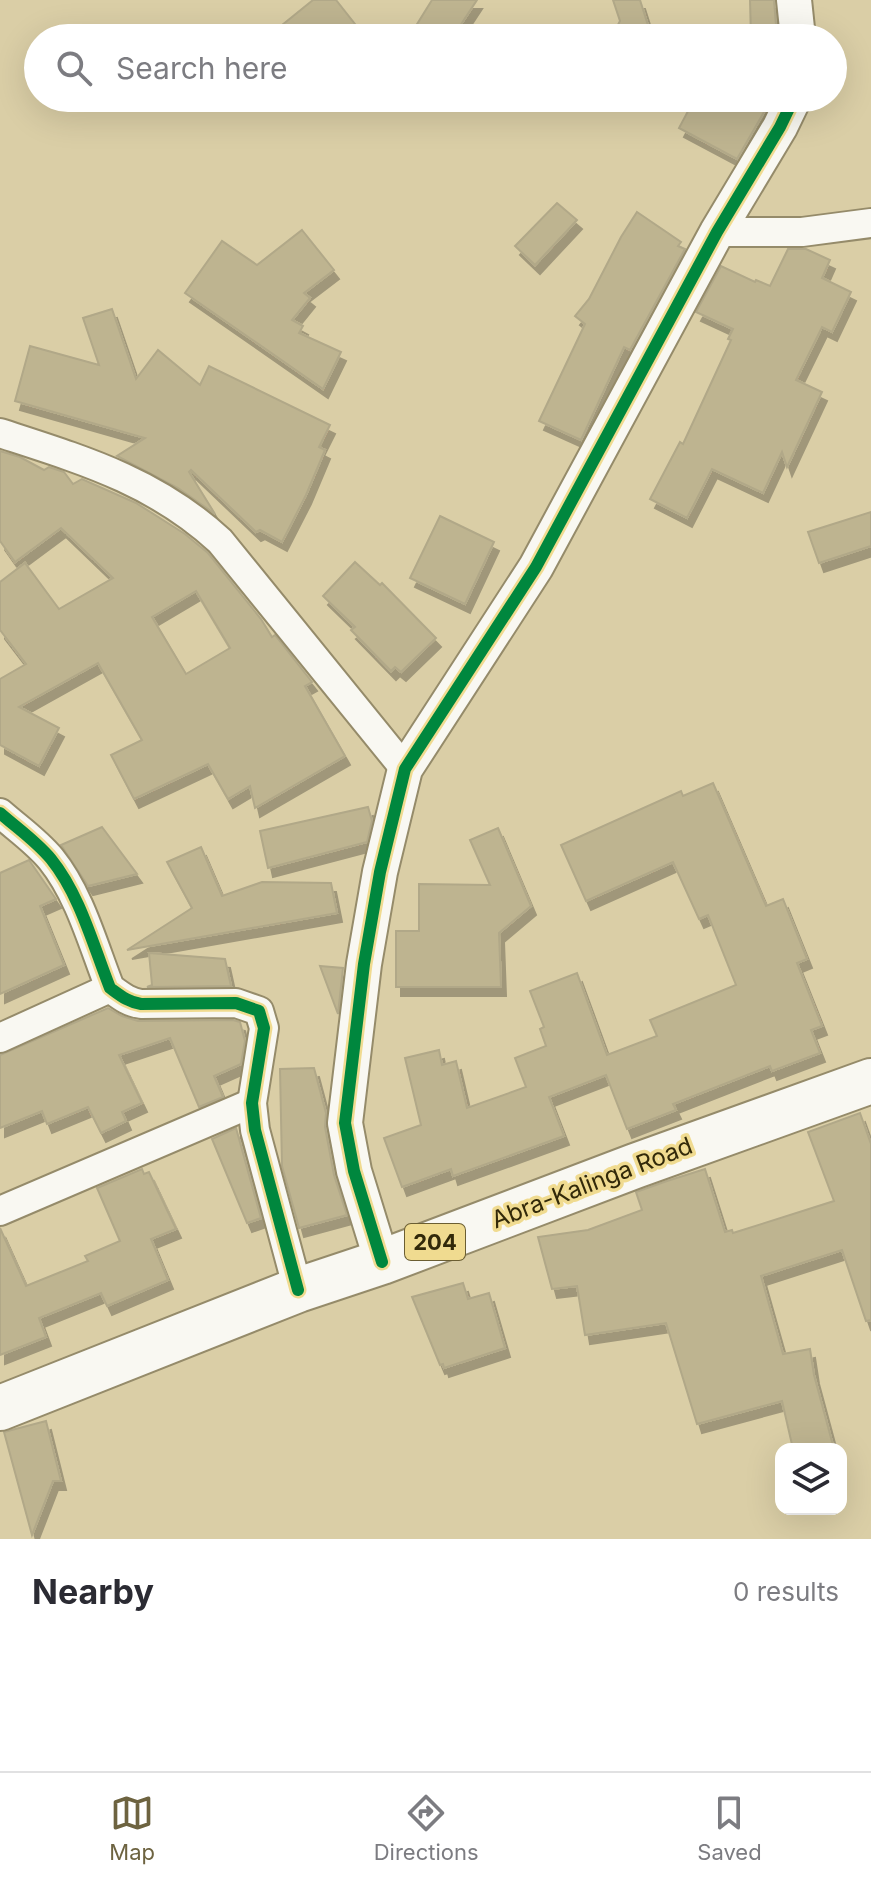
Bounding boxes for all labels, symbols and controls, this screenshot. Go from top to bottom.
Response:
search box [24,24,847,112]
icon: search [52,46,96,90]
text: Search here [116,50,288,86]
street label: Abra-Kalinga Road [487,1131,696,1234]
road number: 204 [405,1224,465,1260]
map controls [775,1443,847,1515]
button: layers [775,1443,847,1515]
text: Nearby [32,1571,154,1612]
text: 0 results [733,1576,839,1607]
tab: Map [109,1791,155,1865]
tab: Directions [374,1791,479,1865]
tab: Saved [697,1791,762,1865]

